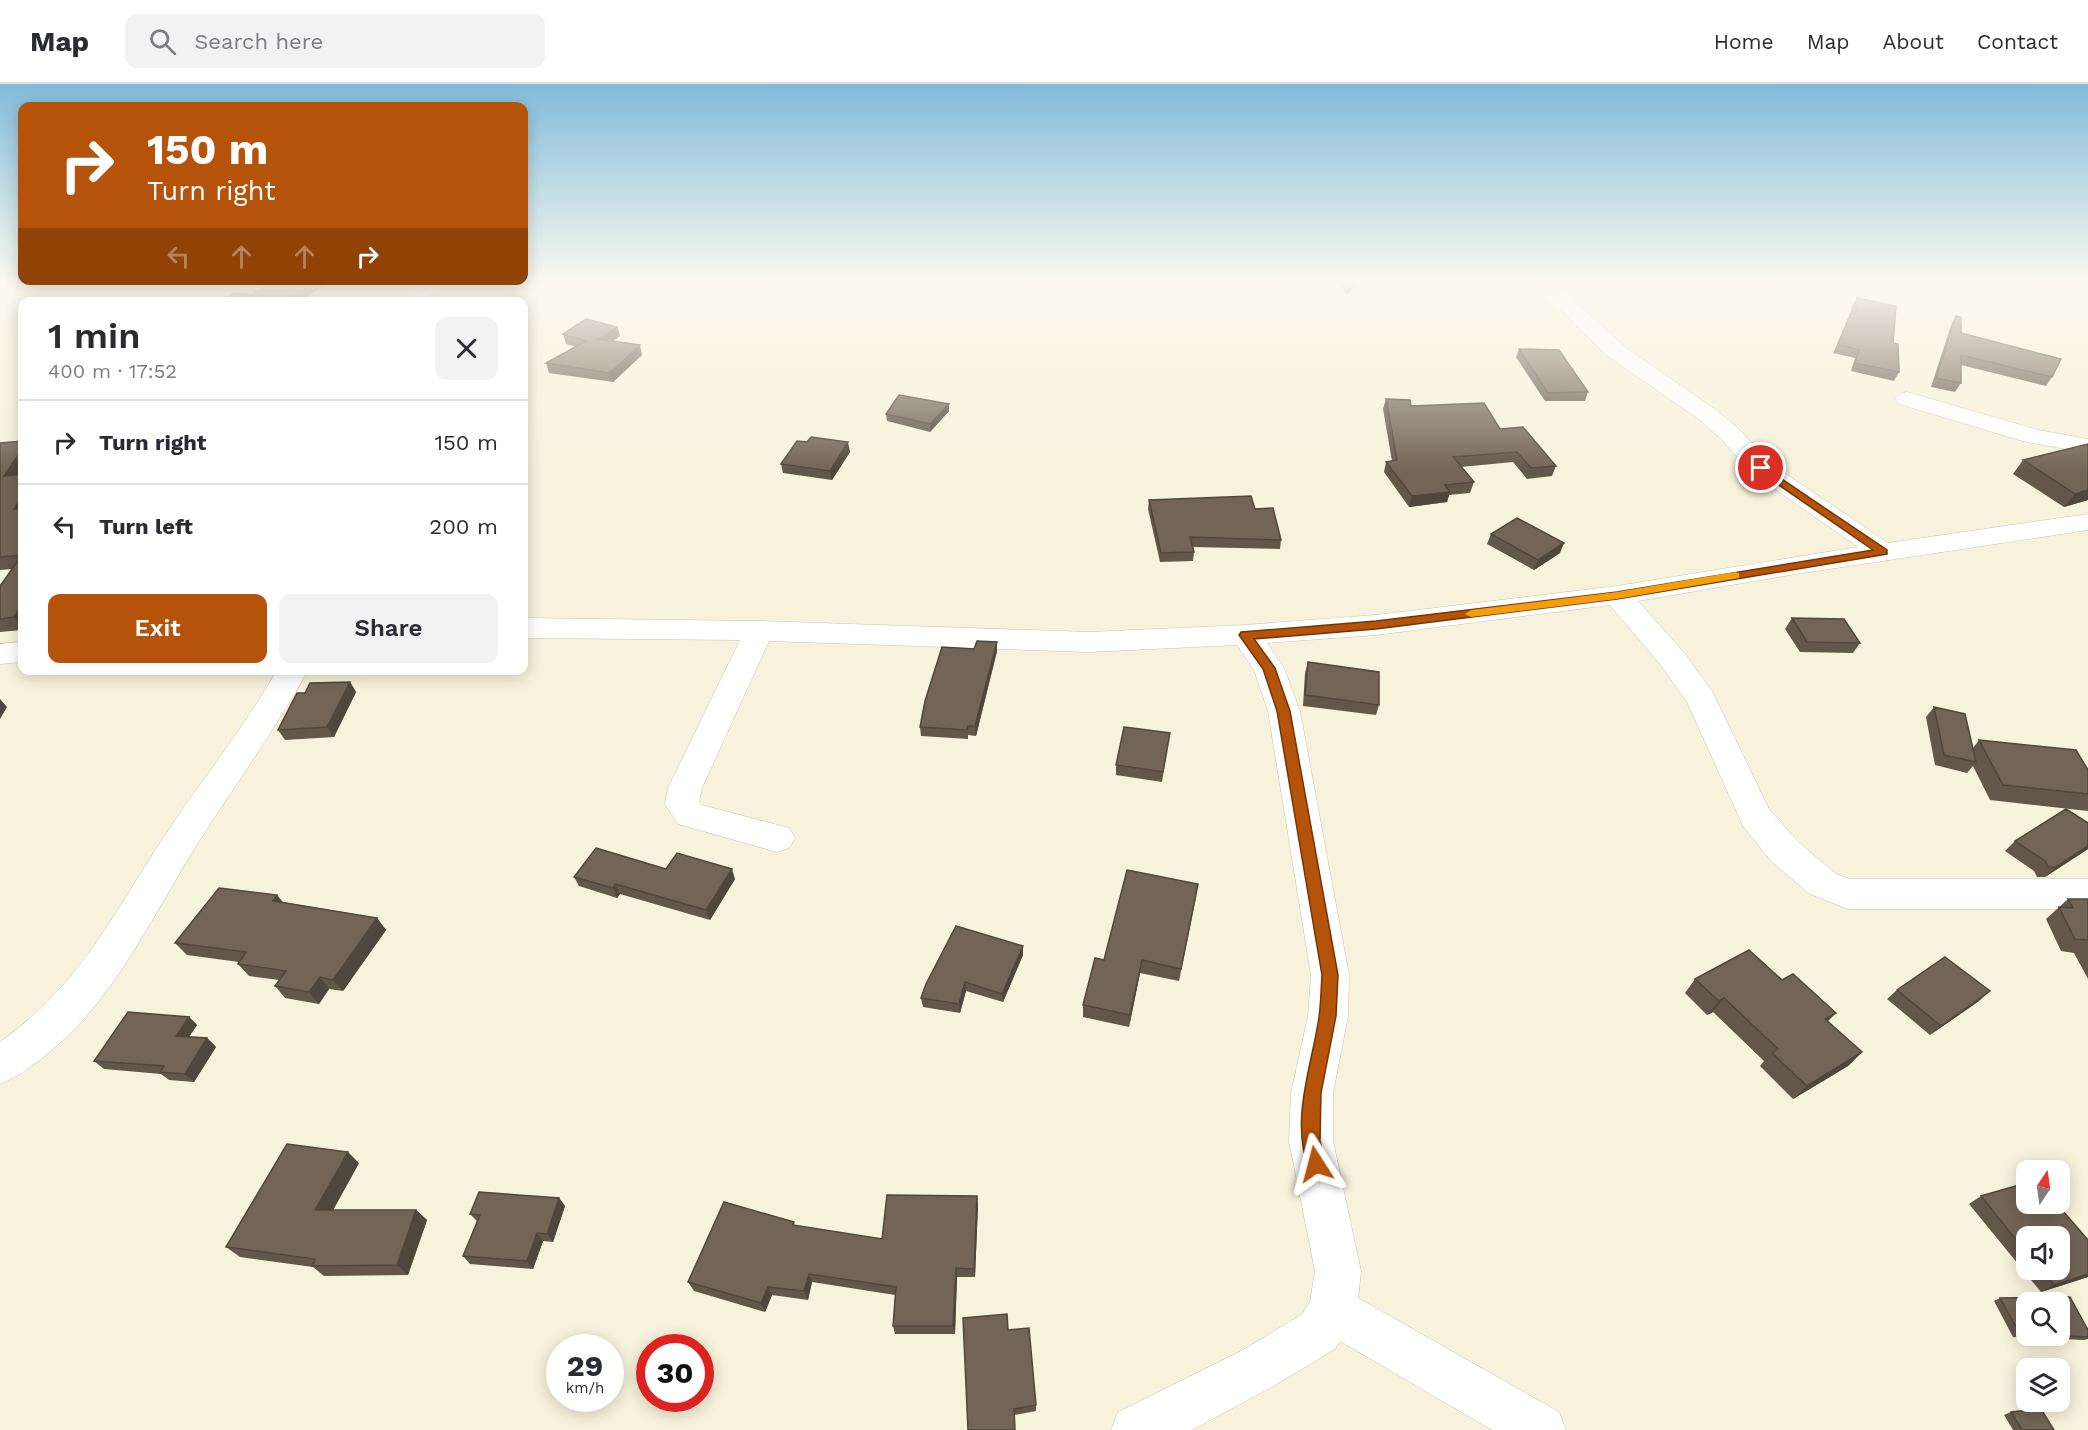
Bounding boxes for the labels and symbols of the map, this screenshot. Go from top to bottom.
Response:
pin [1735,442,1786,493]
position arrow [1284,1132,1348,1196]
north arrow [2016,1160,2070,1214]
speed limit sign: 30 [636,1334,714,1412]

